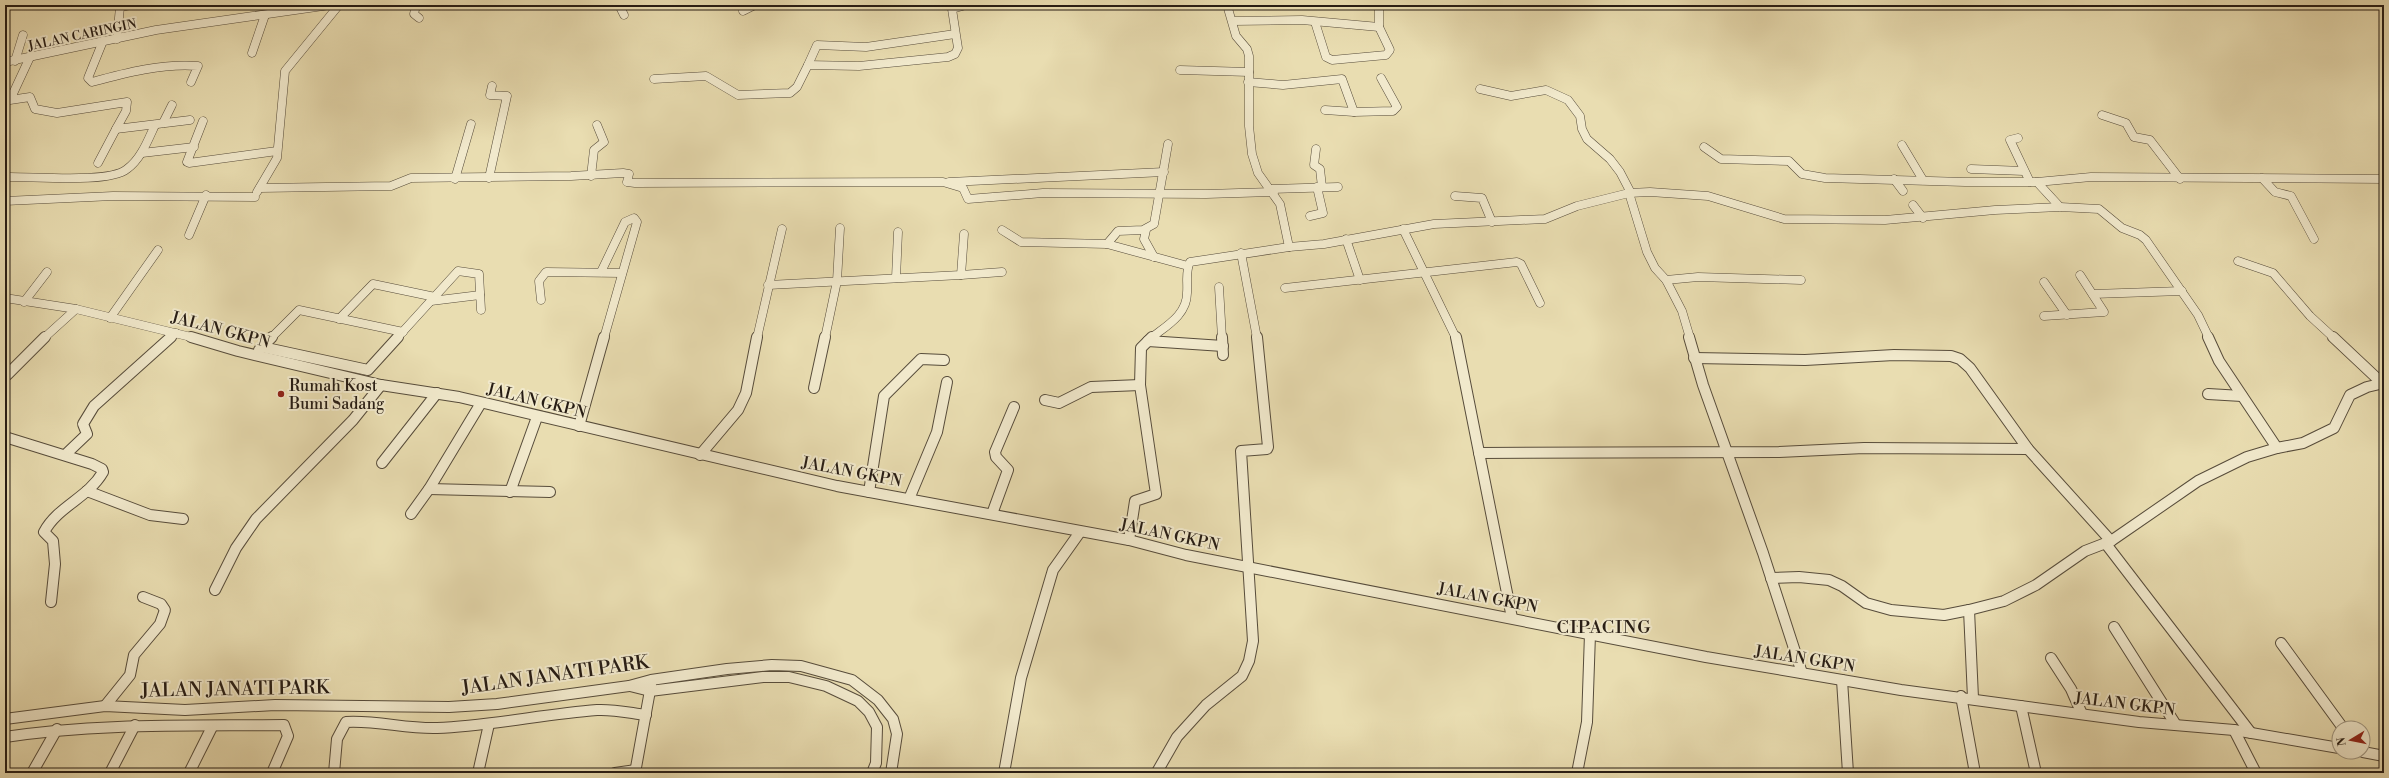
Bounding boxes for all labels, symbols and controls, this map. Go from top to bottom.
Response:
street label: JALAN CARINGIN [26,16,138,55]
street label: JALAN GKPN [168,307,272,353]
place label: Rumah Kost Bumi Sadang [288,376,385,414]
street label: JALAN GKPN [484,379,588,423]
marker: Rumah Kost Bumi Sadang [276,389,286,399]
street label: JALAN GKPN [799,452,904,491]
street label: JALAN GKPN [1117,514,1222,555]
street label: JALAN GKPN [1435,578,1540,617]
district label: CIPACING [1557,616,1651,639]
street label: JALAN GKPN [1752,641,1857,677]
street label: JALAN JANATI PARK [459,650,651,700]
street label: JALAN JANATI PARK [139,675,331,703]
street label: JALAN GKPN [2072,688,2177,720]
north arrow [2331,720,2371,760]
text: N [2334,736,2350,747]

